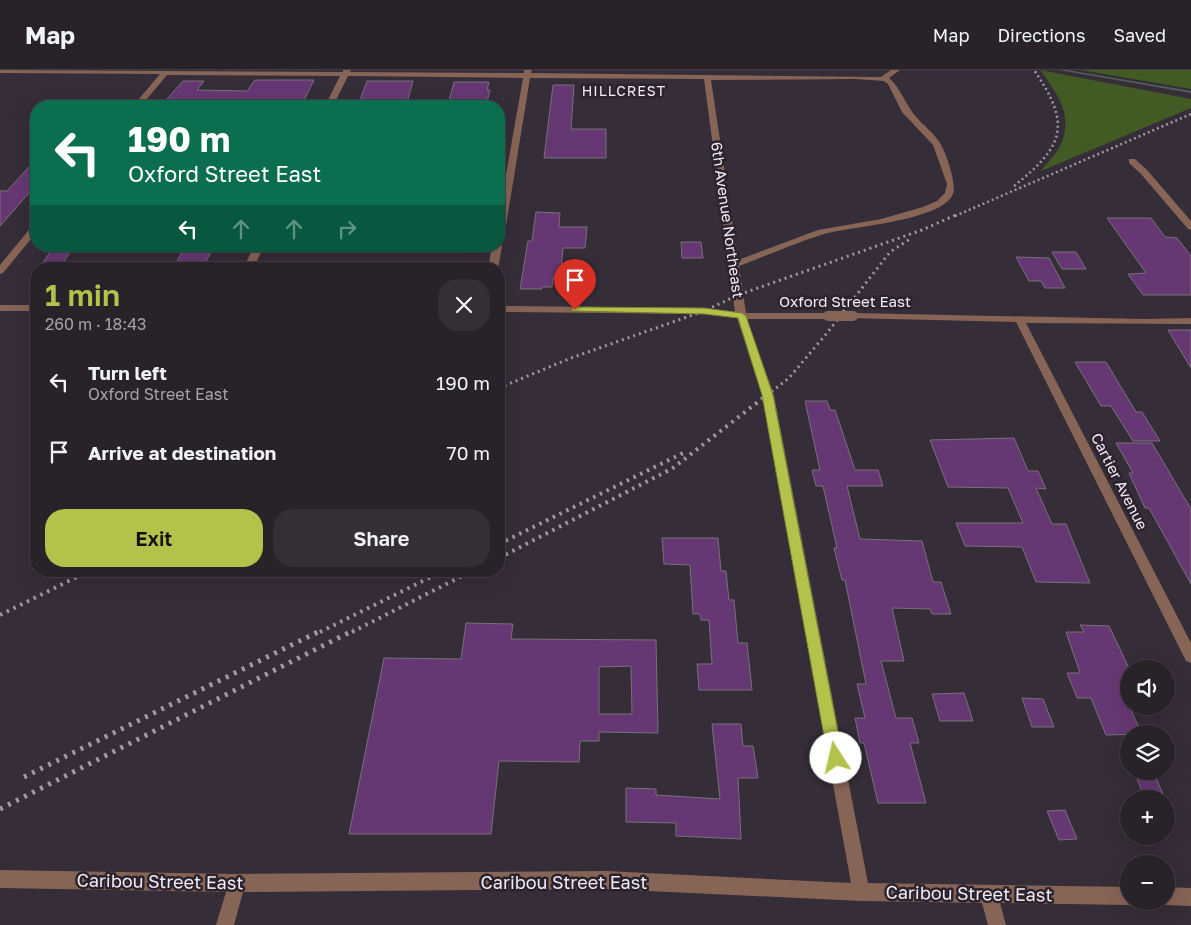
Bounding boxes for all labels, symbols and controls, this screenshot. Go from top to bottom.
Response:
text: Map [25,20,75,49]
text: Map [933,24,969,46]
text: Directions [997,24,1085,46]
text: Saved [1113,24,1166,46]
district label: HILLCREST [582,82,666,99]
text: 190 m [128,118,230,160]
icon: left [45,120,110,185]
street label: 6th Avenue Northeast [708,141,748,299]
text: Oxford Street East [128,160,321,187]
icon: left [174,215,202,243]
icon: ahead [227,215,255,243]
icon: ahead [280,215,308,243]
icon: right [333,215,361,243]
pin [554,259,596,310]
icon: arrive [561,266,589,294]
text: 1 min [45,277,120,313]
button: close [438,279,490,331]
street label: Oxford Street East [779,292,911,310]
text: 260 m · 18:43 [45,314,146,334]
text: Turn left [88,361,167,384]
icon: left [45,368,73,396]
text: 190 m [436,371,490,394]
text: Oxford Street East [88,384,229,404]
street label: Cartier Avenue [1088,430,1152,533]
icon: arrive [45,438,73,466]
text: Arrive at destination [88,441,276,464]
text: 70 m [447,441,490,464]
button: Exit [45,509,263,567]
button: Share [273,509,490,567]
map controls [1120,660,1175,910]
button: sound [1120,660,1175,715]
button: layers [1120,725,1175,780]
position arrow [809,731,861,783]
button: + [1120,790,1175,845]
button: − [1120,855,1175,910]
street label: Caribou Street East [76,869,244,893]
street label: Caribou Street East [480,871,648,893]
street label: Caribou Street East [885,881,1053,905]

